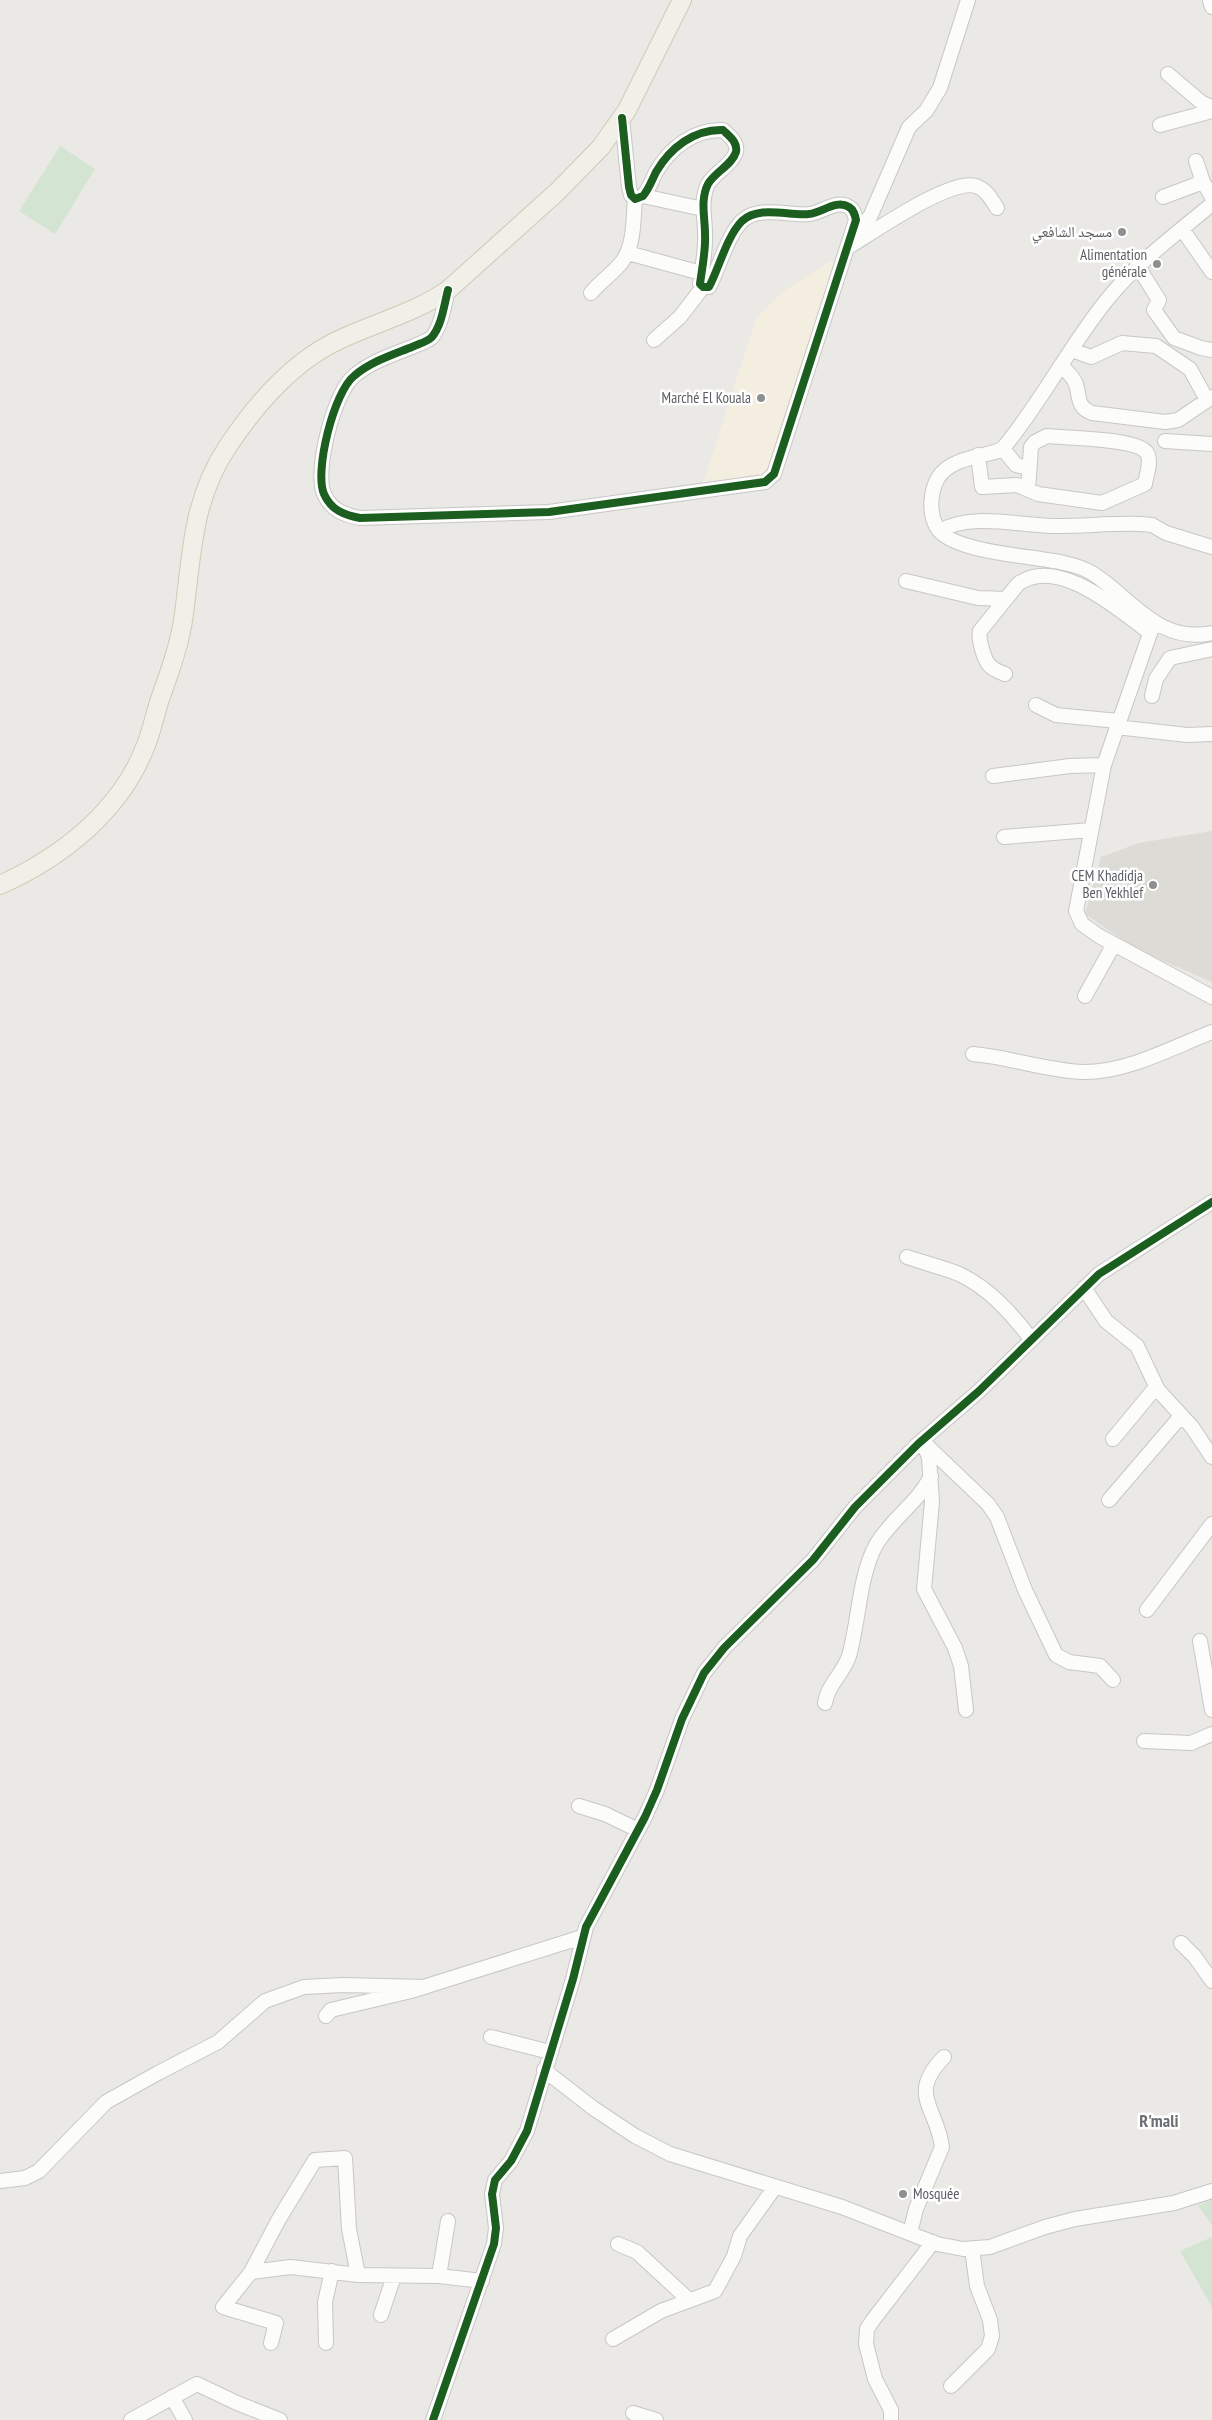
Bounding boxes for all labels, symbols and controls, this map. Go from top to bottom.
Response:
place label: مسجد الشافعي [1032,222,1112,244]
marker: مسجد الشافعي [1116,226,1128,238]
place label: Alimentation générale [1080,245,1147,281]
marker: Alimentation générale [1151,258,1163,270]
place label: Marché El Kouala [662,388,751,407]
marker: Marché El Kouala [755,392,767,404]
place label: CEM Khadidja Ben Yekhlef [1071,866,1144,902]
marker: CEM Khadidja Ben Yekhlef [1147,879,1159,891]
district label: R'mali [1139,2109,1179,2132]
place label: Mosquée [913,2184,959,2203]
marker: Mosquée [897,2188,909,2200]

